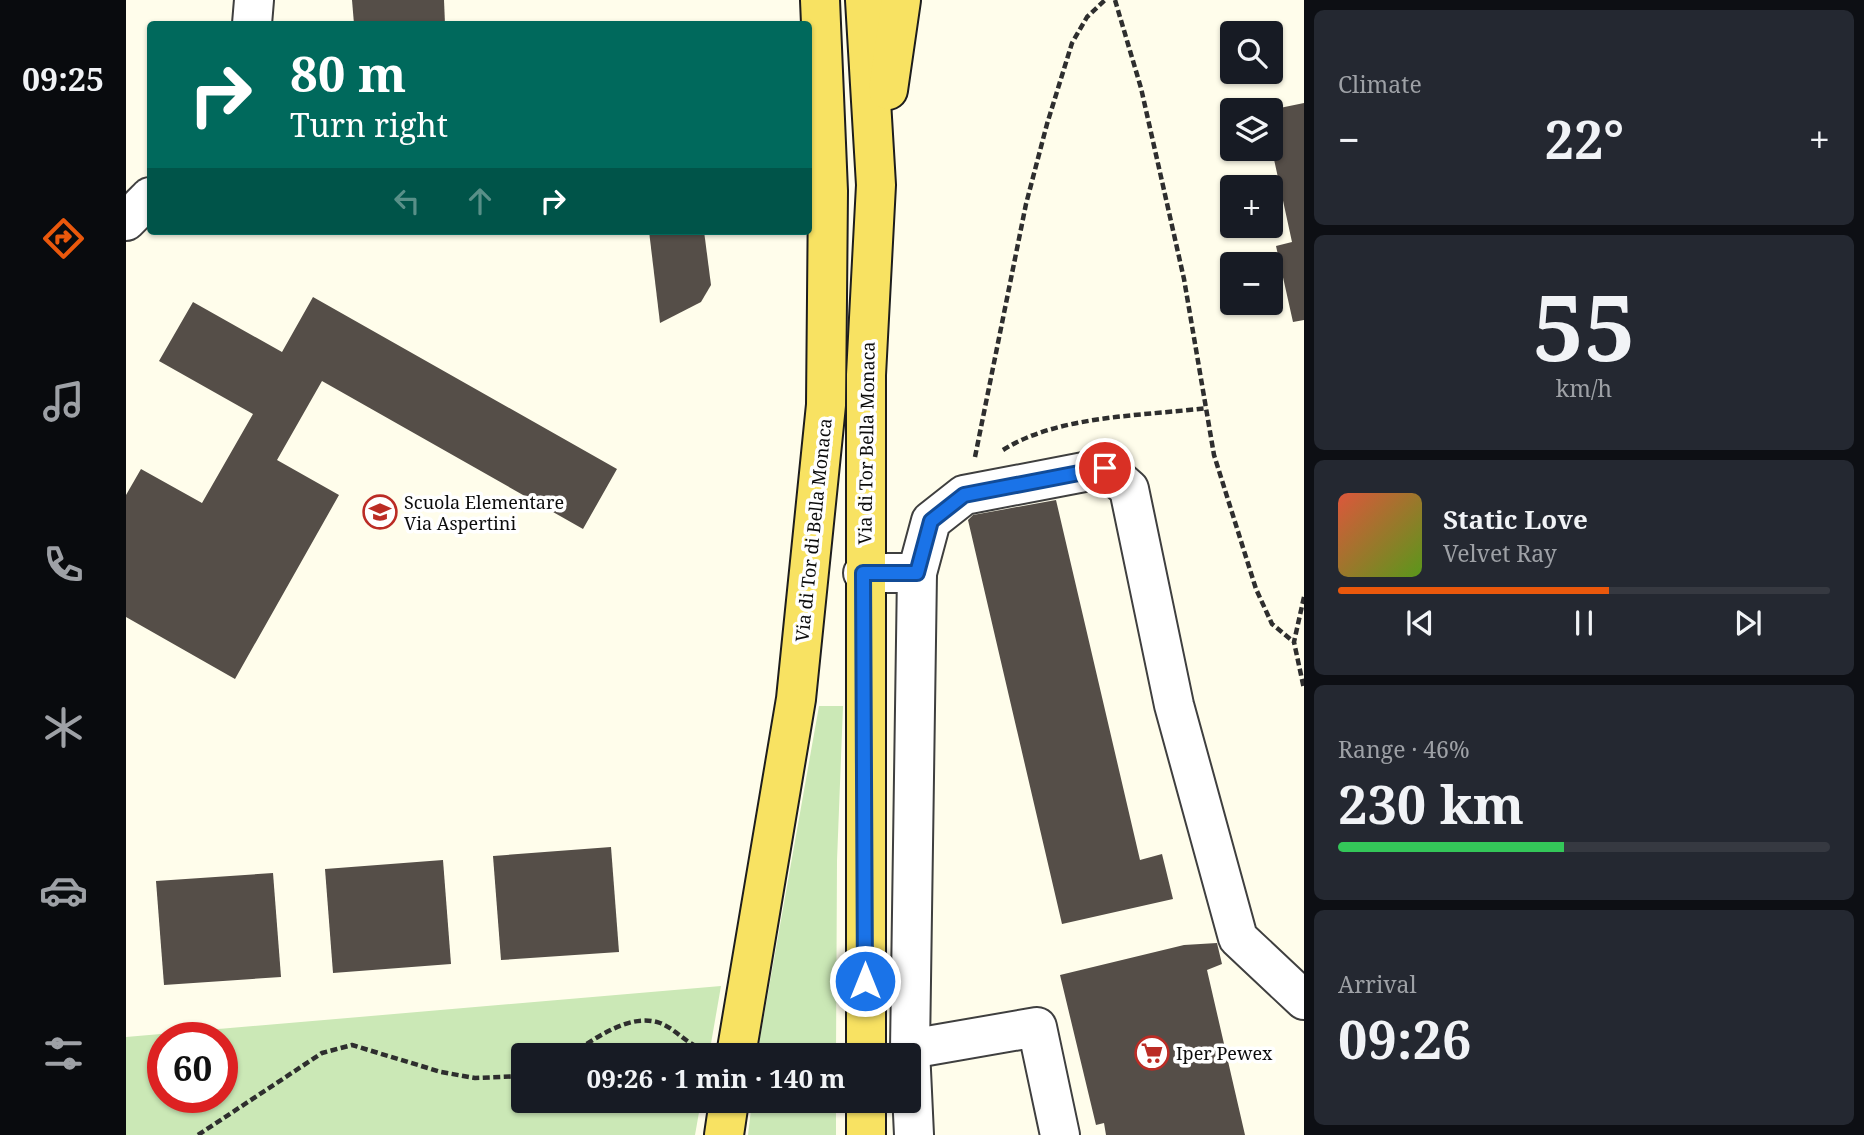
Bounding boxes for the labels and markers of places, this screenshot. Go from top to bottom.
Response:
pin [1075,438,1135,498]
place label: Scuola Elementare Via Aspertini [404,490,564,535]
school or university icon: Scuola Elementare Via Aspertini [361,493,399,531]
supermarket icon: Iper Pewex [1133,1034,1171,1072]
place label: Iper Pewex [1176,1041,1273,1065]

